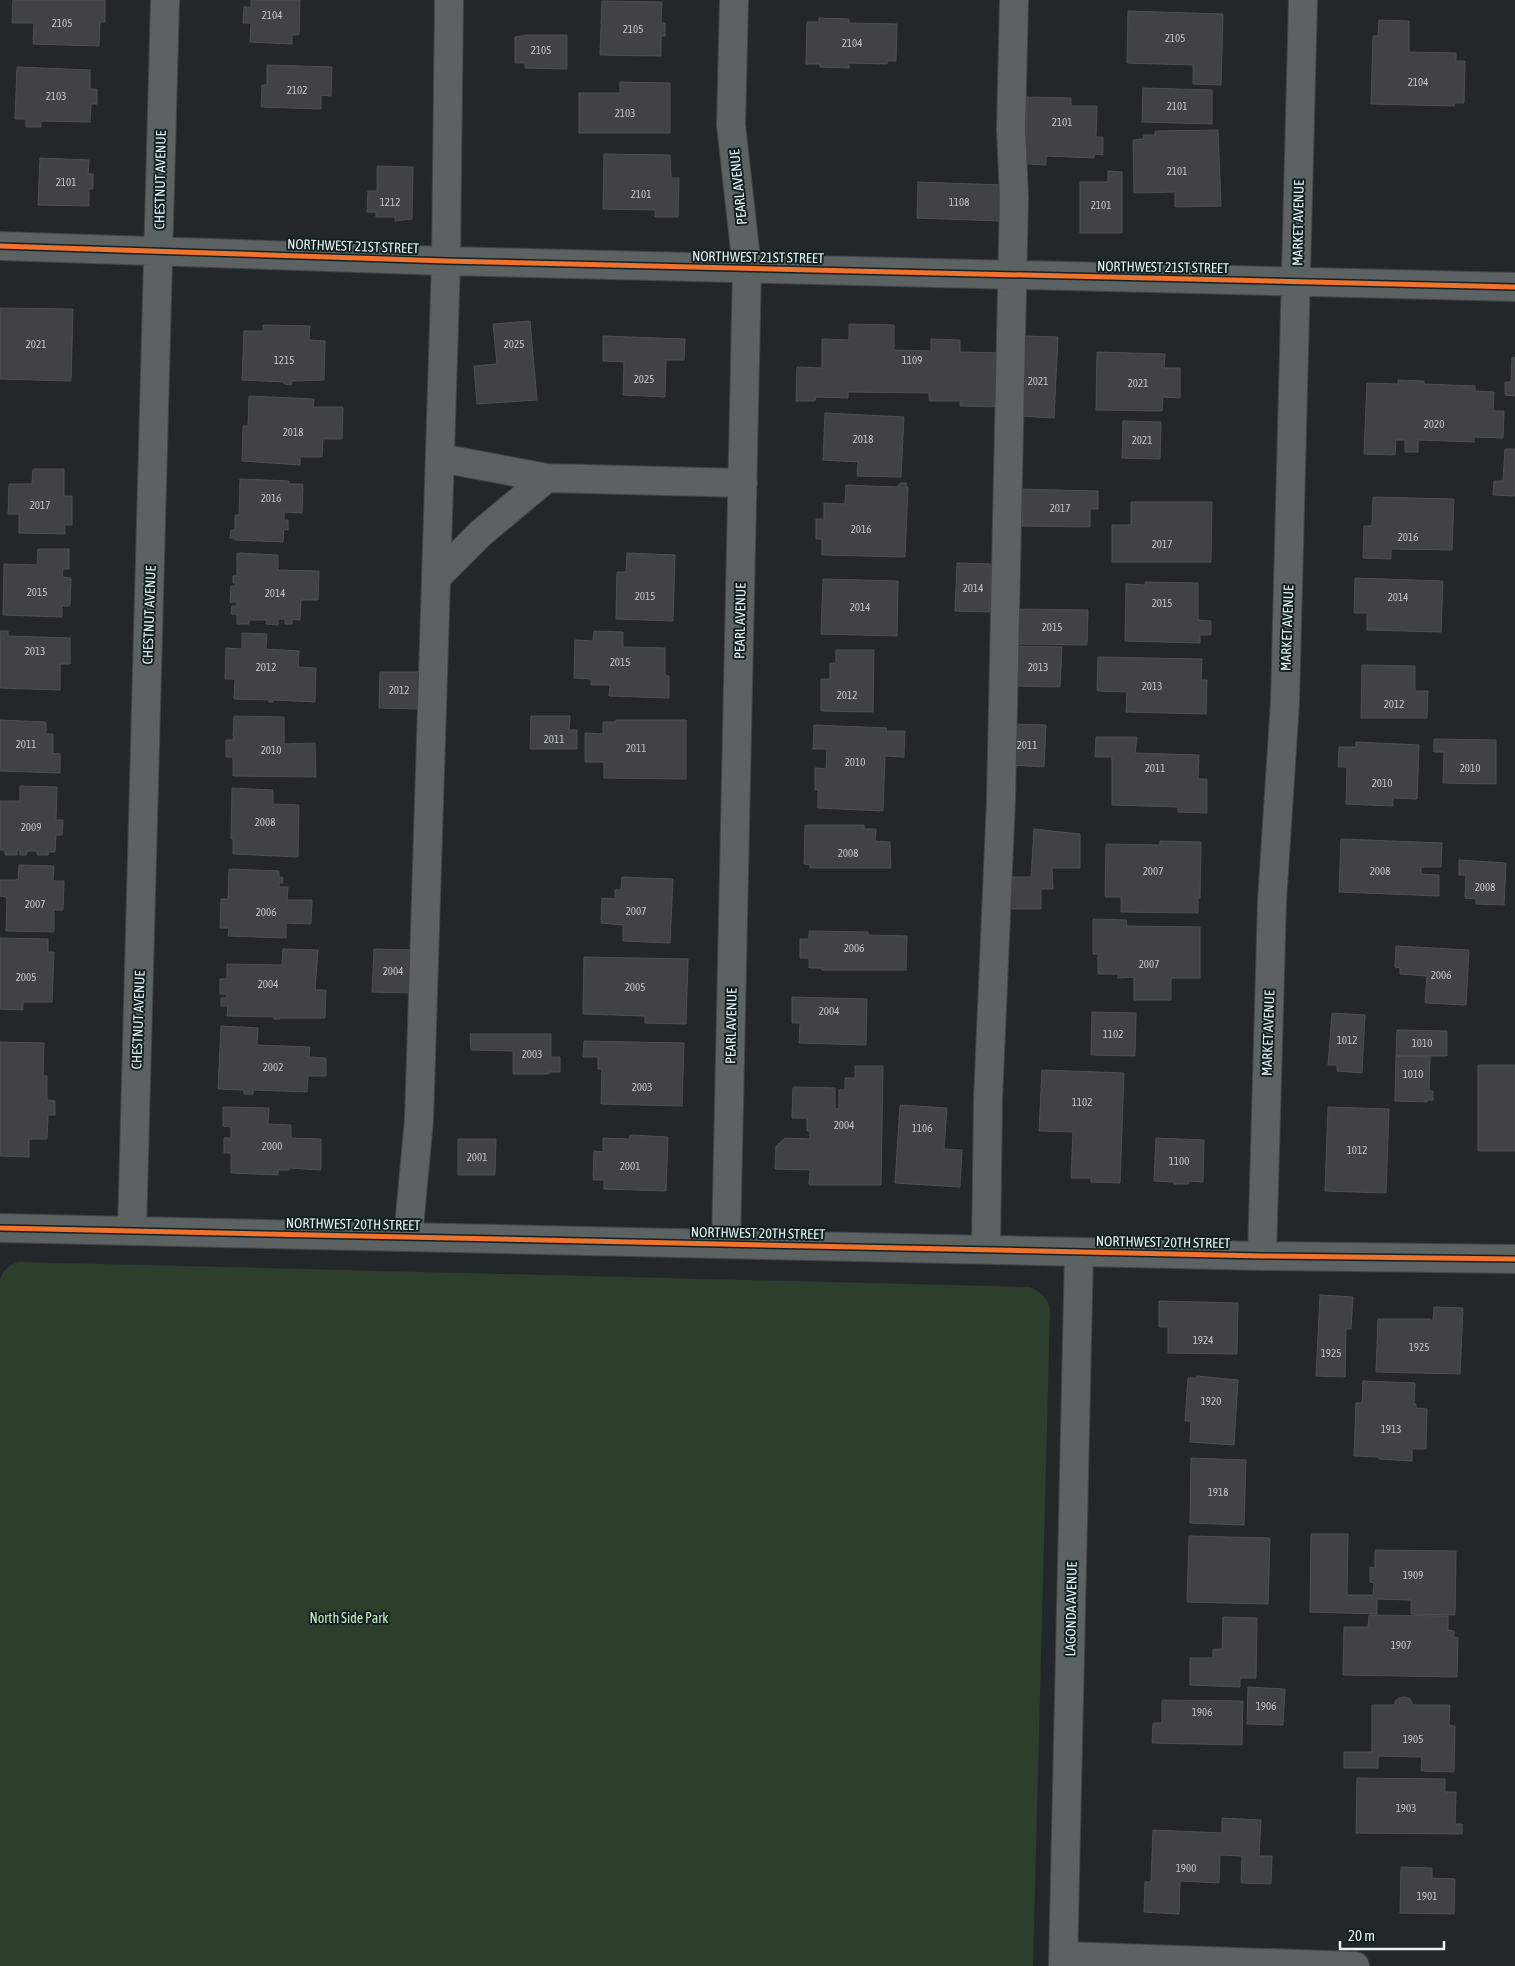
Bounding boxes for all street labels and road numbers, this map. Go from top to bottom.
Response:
street label: CHESTNUT AVENUE [151,130,169,230]
street label: PEARL AVENUE [726,148,750,226]
street label: MARKET AVENUE [1289,180,1307,266]
street label: NORTHWEST 21ST STREET [287,236,419,256]
street label: NORTHWEST 21ST STREET [692,248,824,266]
street label: NORTHWEST 21ST STREET [1097,258,1229,276]
street label: CHESTNUT AVENUE [139,565,159,665]
street label: PEARL AVENUE [731,583,749,659]
street label: MARKET AVENUE [1278,585,1296,671]
street label: CHESTNUT AVENUE [128,970,148,1070]
street label: PEARL AVENUE [722,988,740,1064]
street label: MARKET AVENUE [1259,990,1277,1076]
street label: NORTHWEST 20TH STREET [286,1215,420,1233]
street label: NORTHWEST 20TH STREET [691,1224,825,1242]
street label: NORTHWEST 20TH STREET [1096,1233,1230,1251]
street label: LAGONDA AVENUE [1062,1562,1080,1656]

